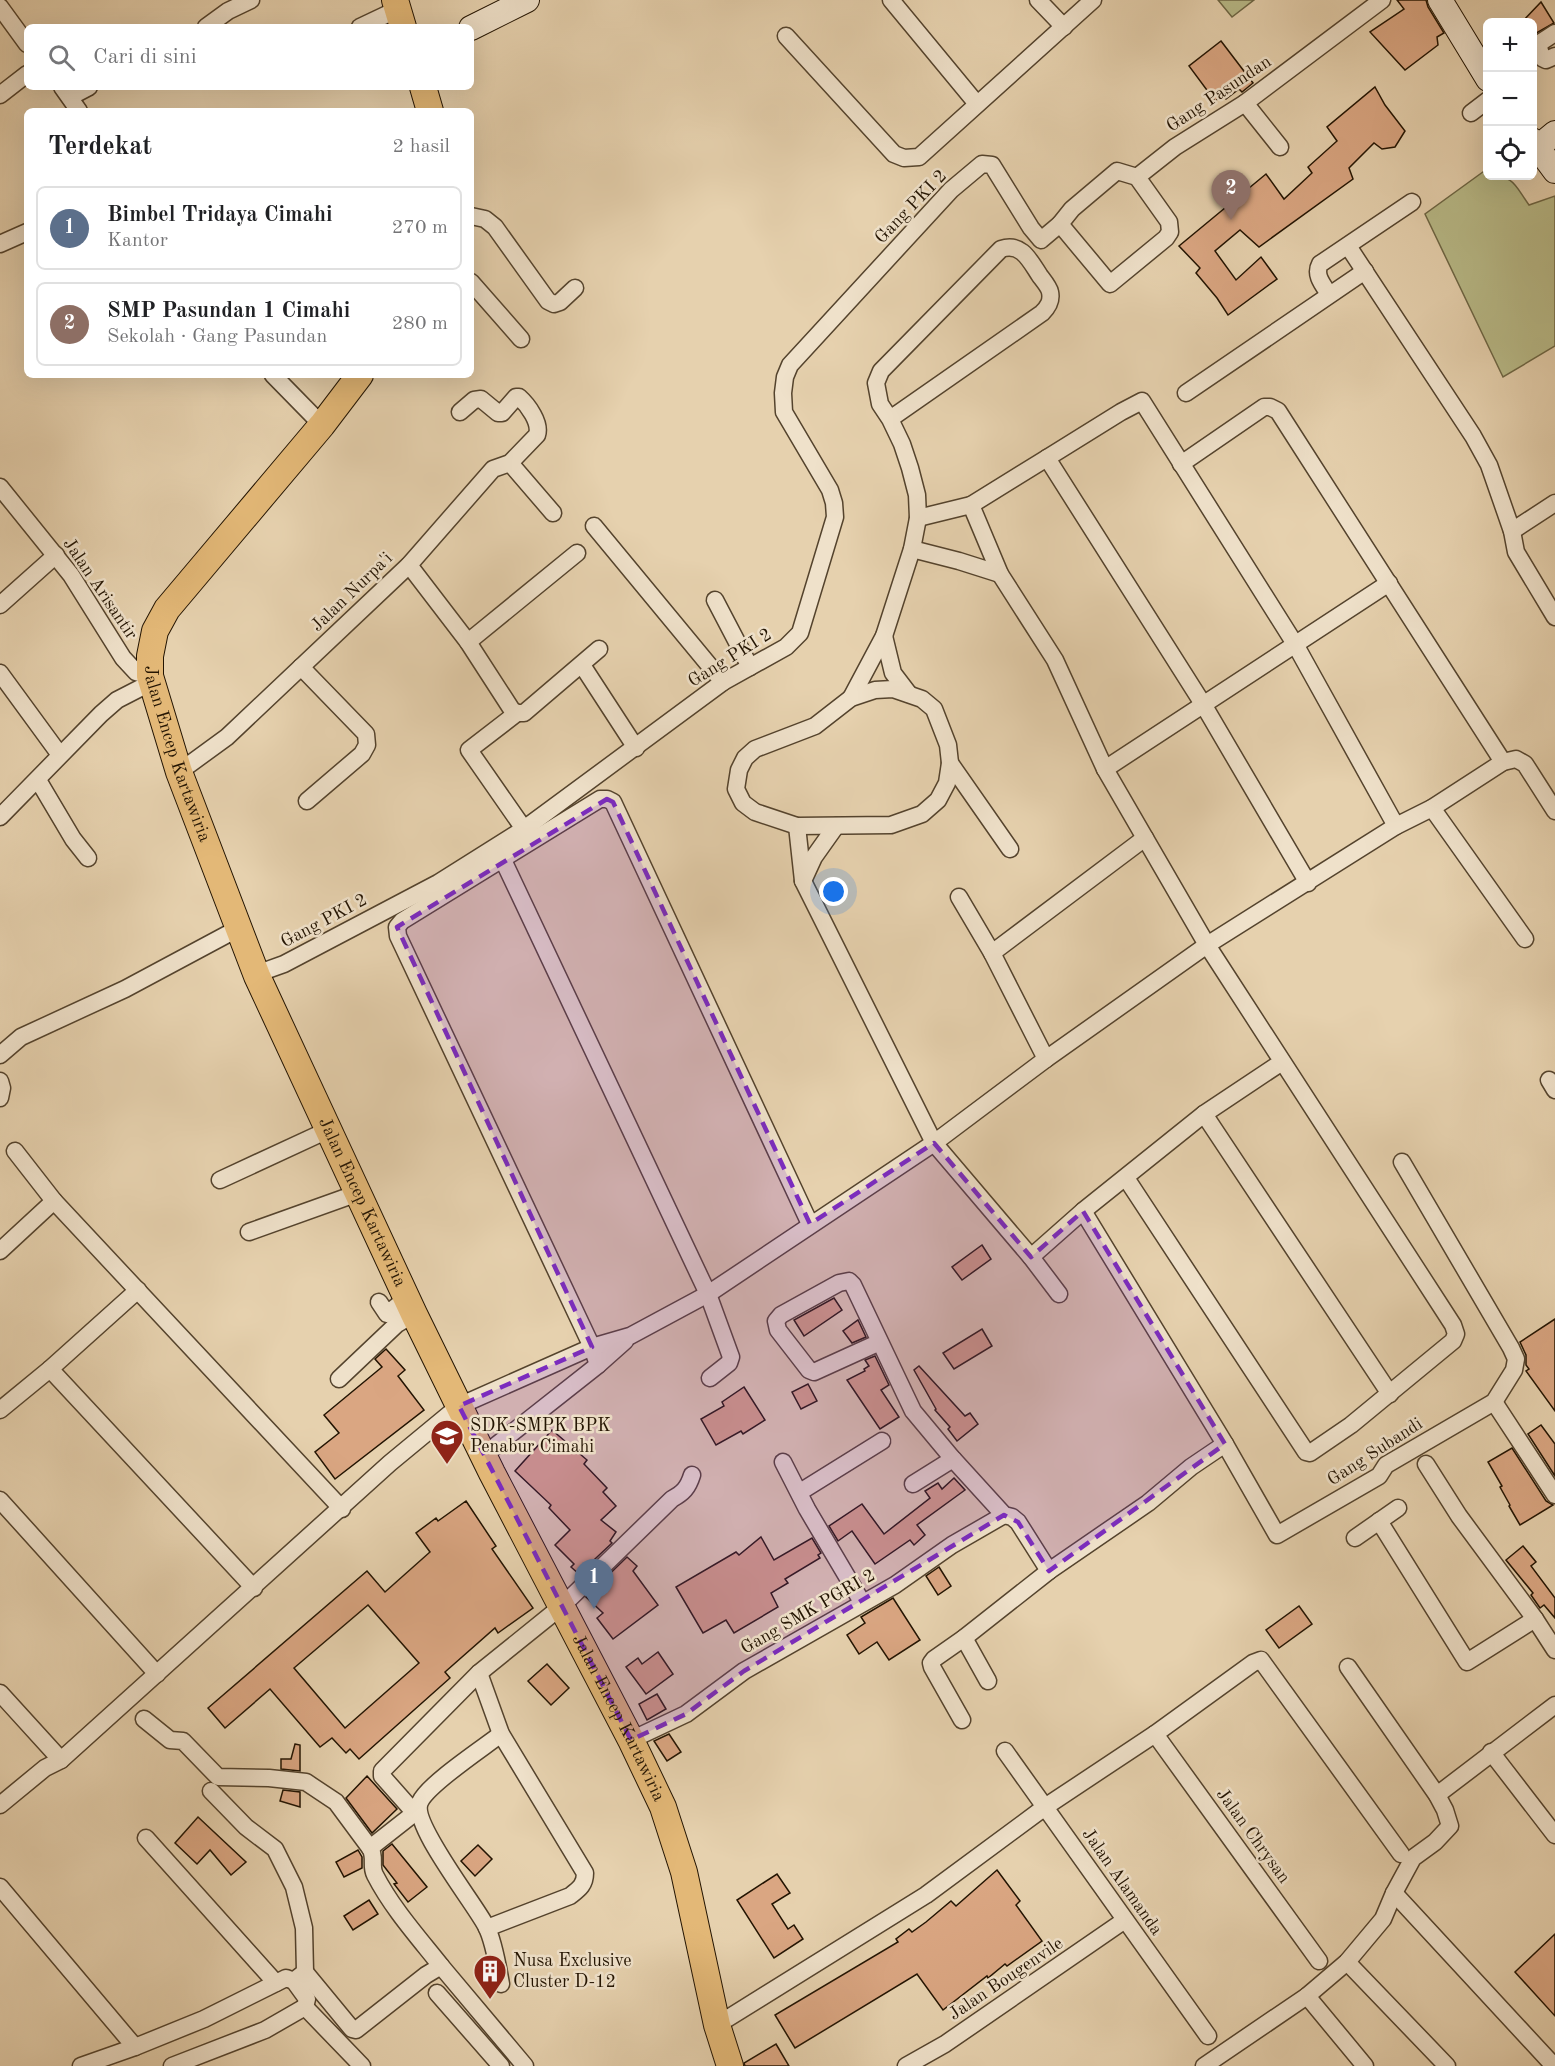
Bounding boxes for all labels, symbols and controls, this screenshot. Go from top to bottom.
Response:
map controls [1483,18,1537,180]
button: + [1483,18,1537,72]
search box [24,24,474,90]
icon: search [45,41,78,74]
text: Cari di sini [93,46,197,68]
street label: Gang Pasundan [1163,52,1275,136]
button: − [1483,72,1537,126]
button: locate [1483,126,1537,180]
text: Terdekat [48,134,152,160]
text: 2 hasil [393,137,450,157]
street label: Gang PKI 2 [872,167,950,247]
pin: 2 [1212,170,1250,220]
text: Bimbel Tridaya Cimahi [107,204,333,226]
text: 1 [64,218,75,238]
text: 270 m [392,218,448,238]
text: Kantor [107,231,168,251]
text: SMP Pasundan 1 Cimahi [107,300,350,322]
text: 2 [64,314,75,334]
text: 280 m [392,314,448,334]
text: Sekolah · Gang Pasundan [107,327,327,347]
street label: Jalan Arisantir [60,535,141,643]
street label: Jalan Nurpa'i [308,549,396,635]
street label: Gang PKI 2 [685,625,775,691]
street label: Jalan Encep Kartawiria [141,666,214,844]
your location [819,877,848,906]
street label: Gang PKI 2 [278,891,370,951]
street label: Jalan Encep Kartawiria [315,1115,409,1290]
street label: Gang Subandi [1324,1415,1426,1489]
place label: SDK-SMPK BPK Penabur Cimahi [470,1417,611,1456]
school or university icon: SDK-SMPK BPK Penabur Cimahi [429,1418,465,1465]
pin: 1 [574,1560,614,1609]
street label: Gang SMK PGRI 2 [738,1566,878,1658]
street label: Jalan Encep Kartawiria [569,1631,668,1804]
street label: Jalan Chrysan [1213,1785,1293,1887]
street label: Jalan Alamanda [1079,1825,1166,1939]
street label: Jalan Bougenvile [946,1934,1066,2024]
place label: Nusa Exclusive Cluster D-12 [513,1952,632,1991]
building icon: Nusa Exclusive Cluster D-12 [472,1953,508,2000]

